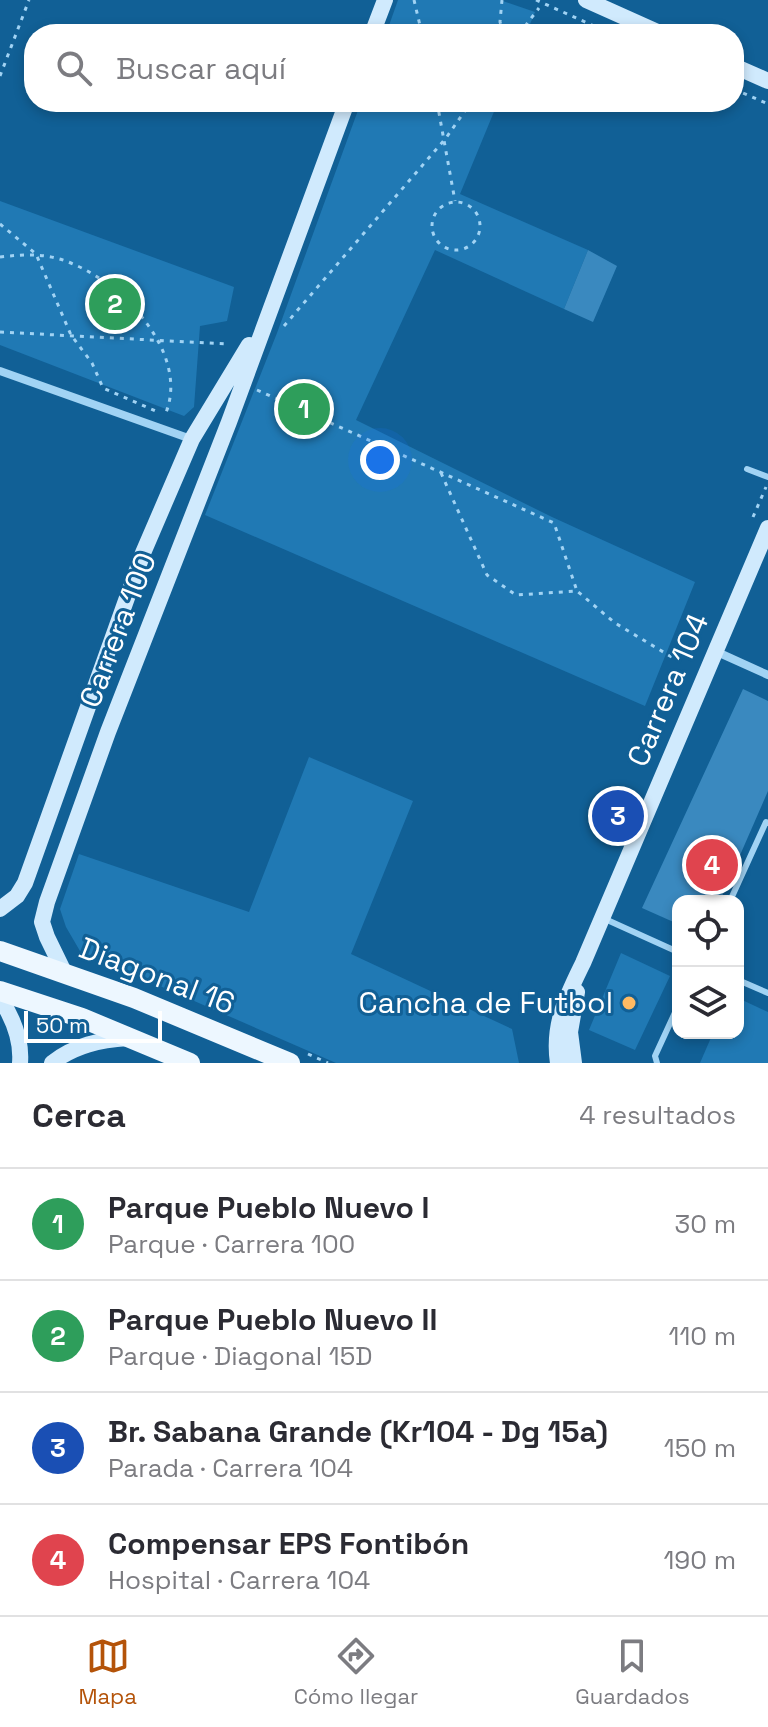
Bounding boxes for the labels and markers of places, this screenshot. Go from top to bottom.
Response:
pin: 2 [89,274,141,334]
pin: 1 [278,379,330,439]
pin: 3 [592,786,644,846]
pin: 4 [686,835,738,895]
place label: Cancha de Futbol [358,983,613,1022]
marker: Cancha de Futbol [620,994,638,1012]

